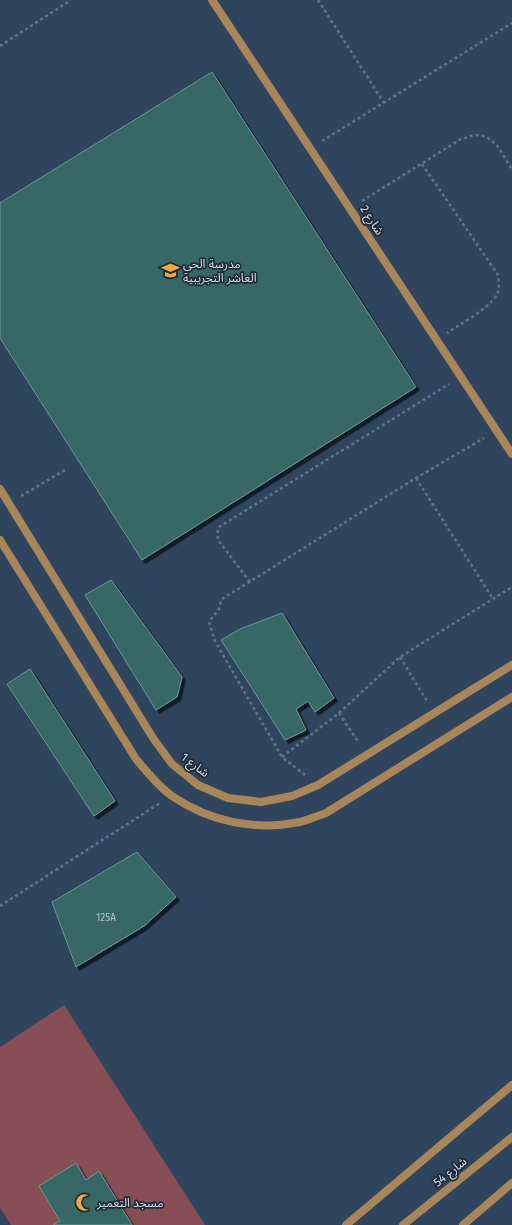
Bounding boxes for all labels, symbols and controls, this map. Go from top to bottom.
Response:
street label: شارع 2 [356,203,387,239]
place label: مدرسة الحى العاشر التجريبية [183,257,257,285]
school or university icon: مدرسة الحى العاشر التجريبية [160,261,180,281]
street label: شارع 1 [177,750,212,782]
house number: 125A [96,912,116,924]
street label: شارع 54 [430,1154,471,1191]
mosque icon: مسجد التعمير [74,1193,94,1213]
place label: مسجد التعمير [96,1196,164,1210]

